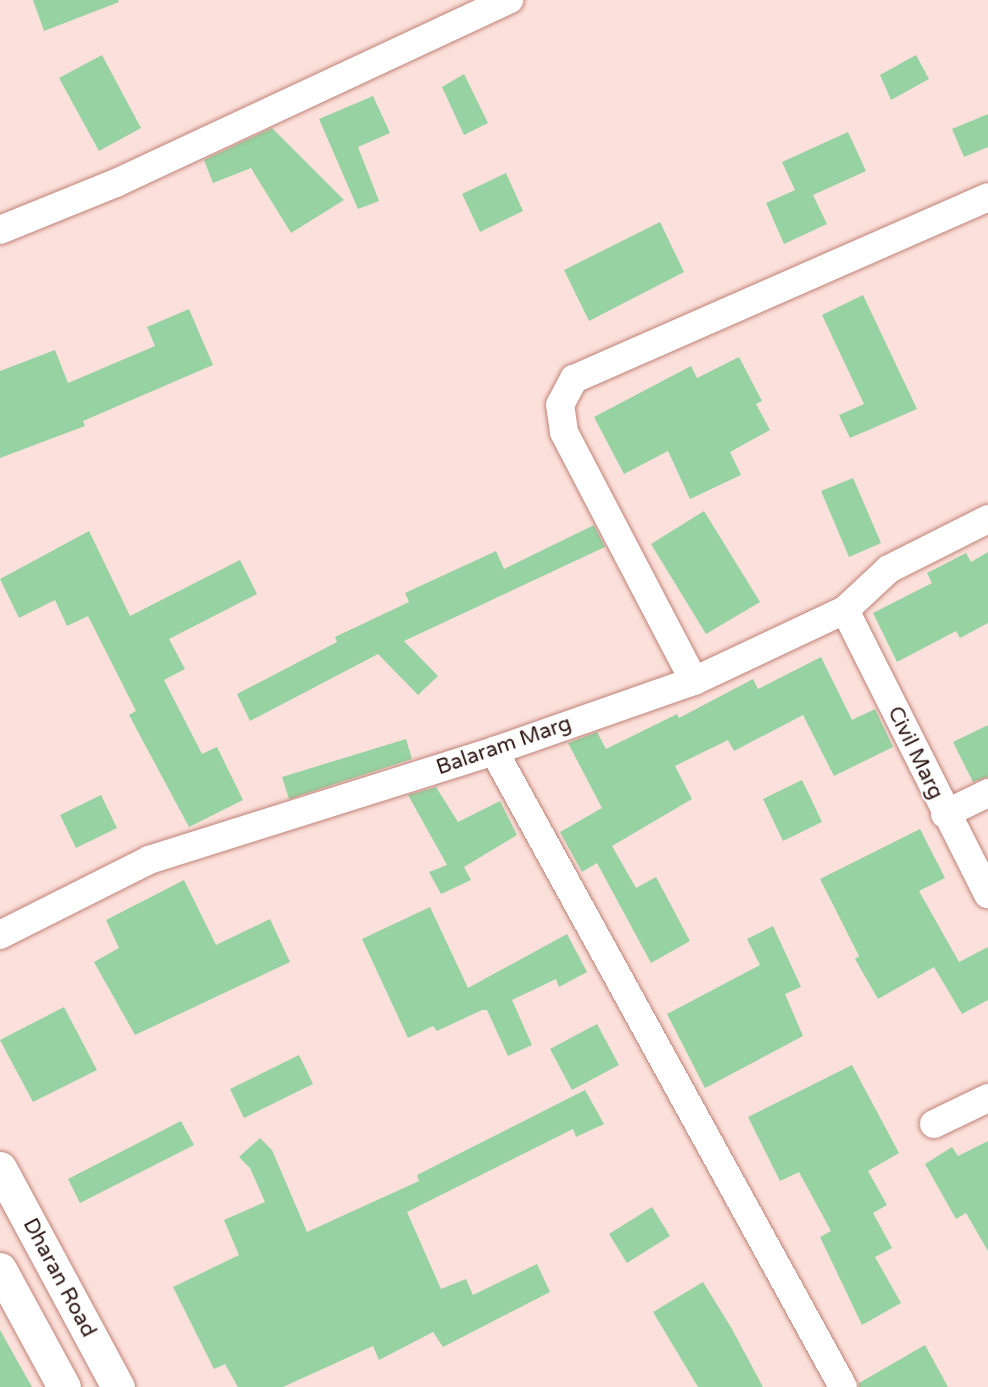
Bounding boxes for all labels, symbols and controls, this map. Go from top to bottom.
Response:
street label: Civil Marg [882,703,948,803]
street label: Balaram Marg [433,711,575,781]
street label: Dharan Road [17,1214,101,1342]

